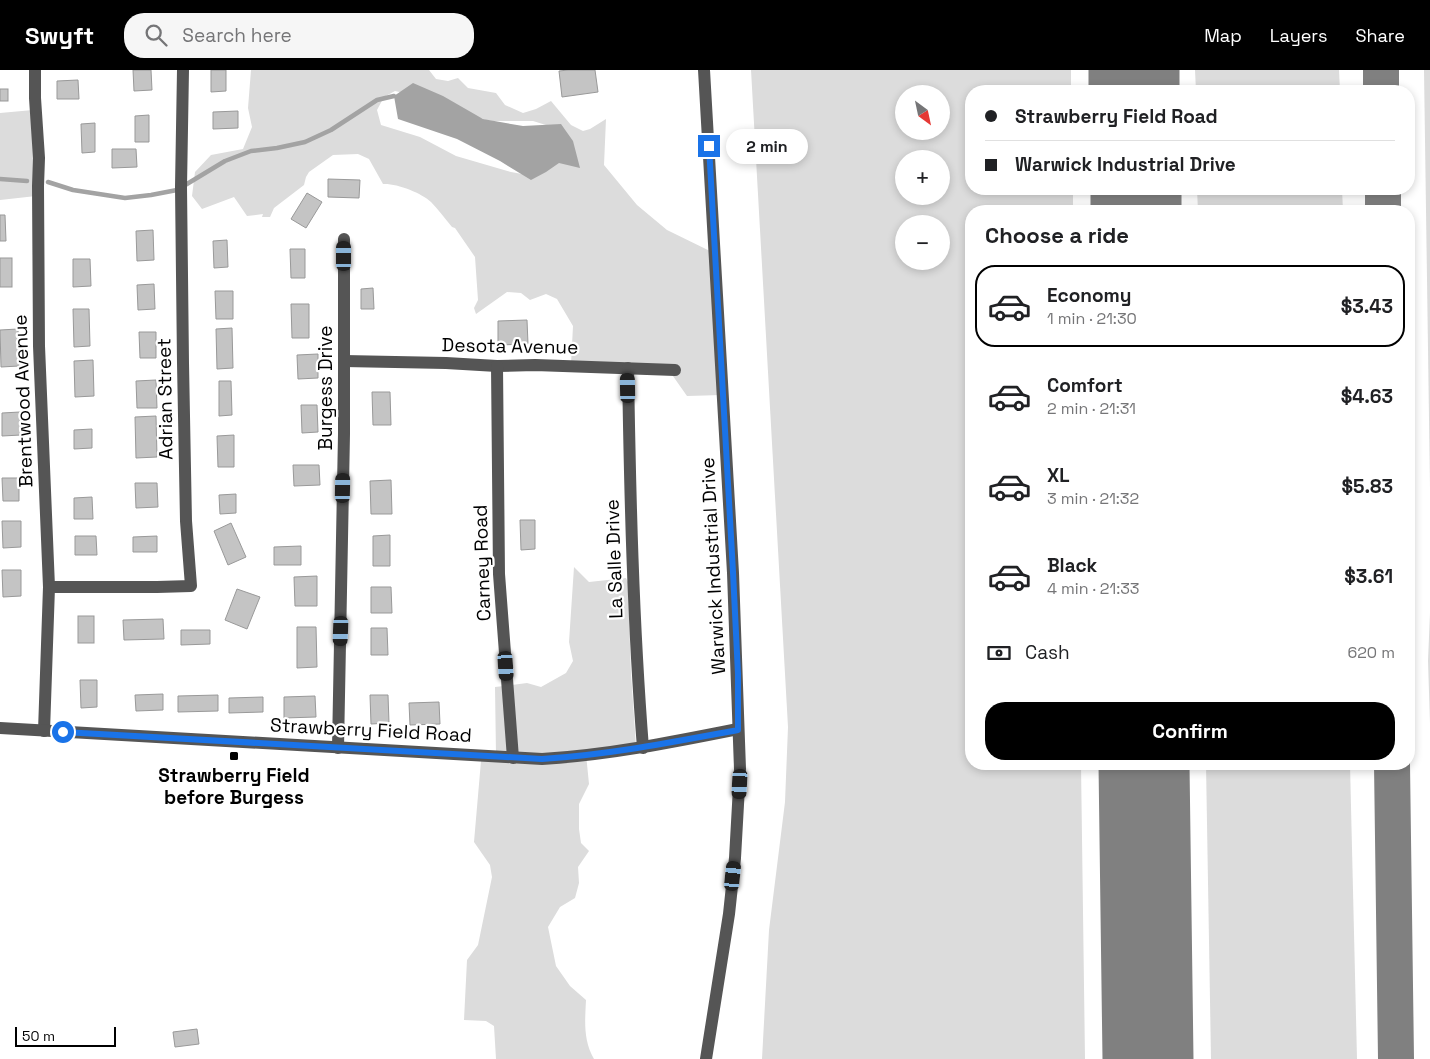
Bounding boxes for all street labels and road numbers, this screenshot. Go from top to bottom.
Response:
street label: Brentwood Avenue [7,314,39,488]
street label: Burgess Drive [313,326,338,450]
street label: Desota Avenue [442,332,578,360]
street label: Adrian Street [151,338,179,460]
street label: Warwick Industrial Drive [695,457,731,675]
street label: La Salle Drive [599,499,629,619]
street label: Carney Road [467,504,497,622]
street label: Strawberry Field Road [269,712,473,748]

